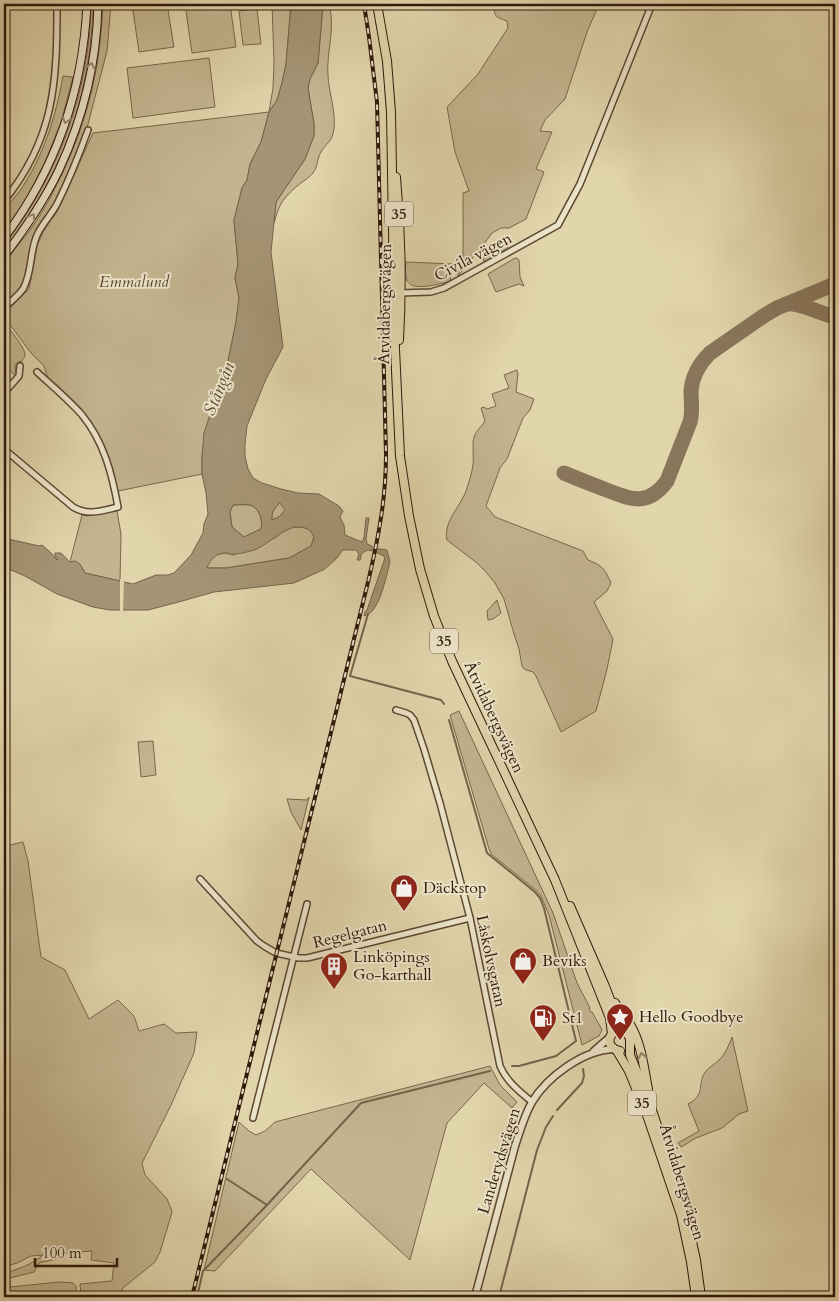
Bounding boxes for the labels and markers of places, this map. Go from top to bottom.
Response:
shop icon: Däckstop [389,873,419,912]
place label: Däckstop [423,877,486,899]
place label: Linköpings Go-karthall [353,946,432,986]
shop icon: Beviks [508,946,538,985]
place label: Beviks [542,950,587,972]
building icon: Linköpings Go-karthall [319,951,349,990]
place icon: Hello Goodbye [605,1002,635,1041]
fuel station icon: St1 [528,1003,558,1042]
place label: Hello Goodbye [639,1006,744,1028]
place label: St1 [562,1007,583,1029]

